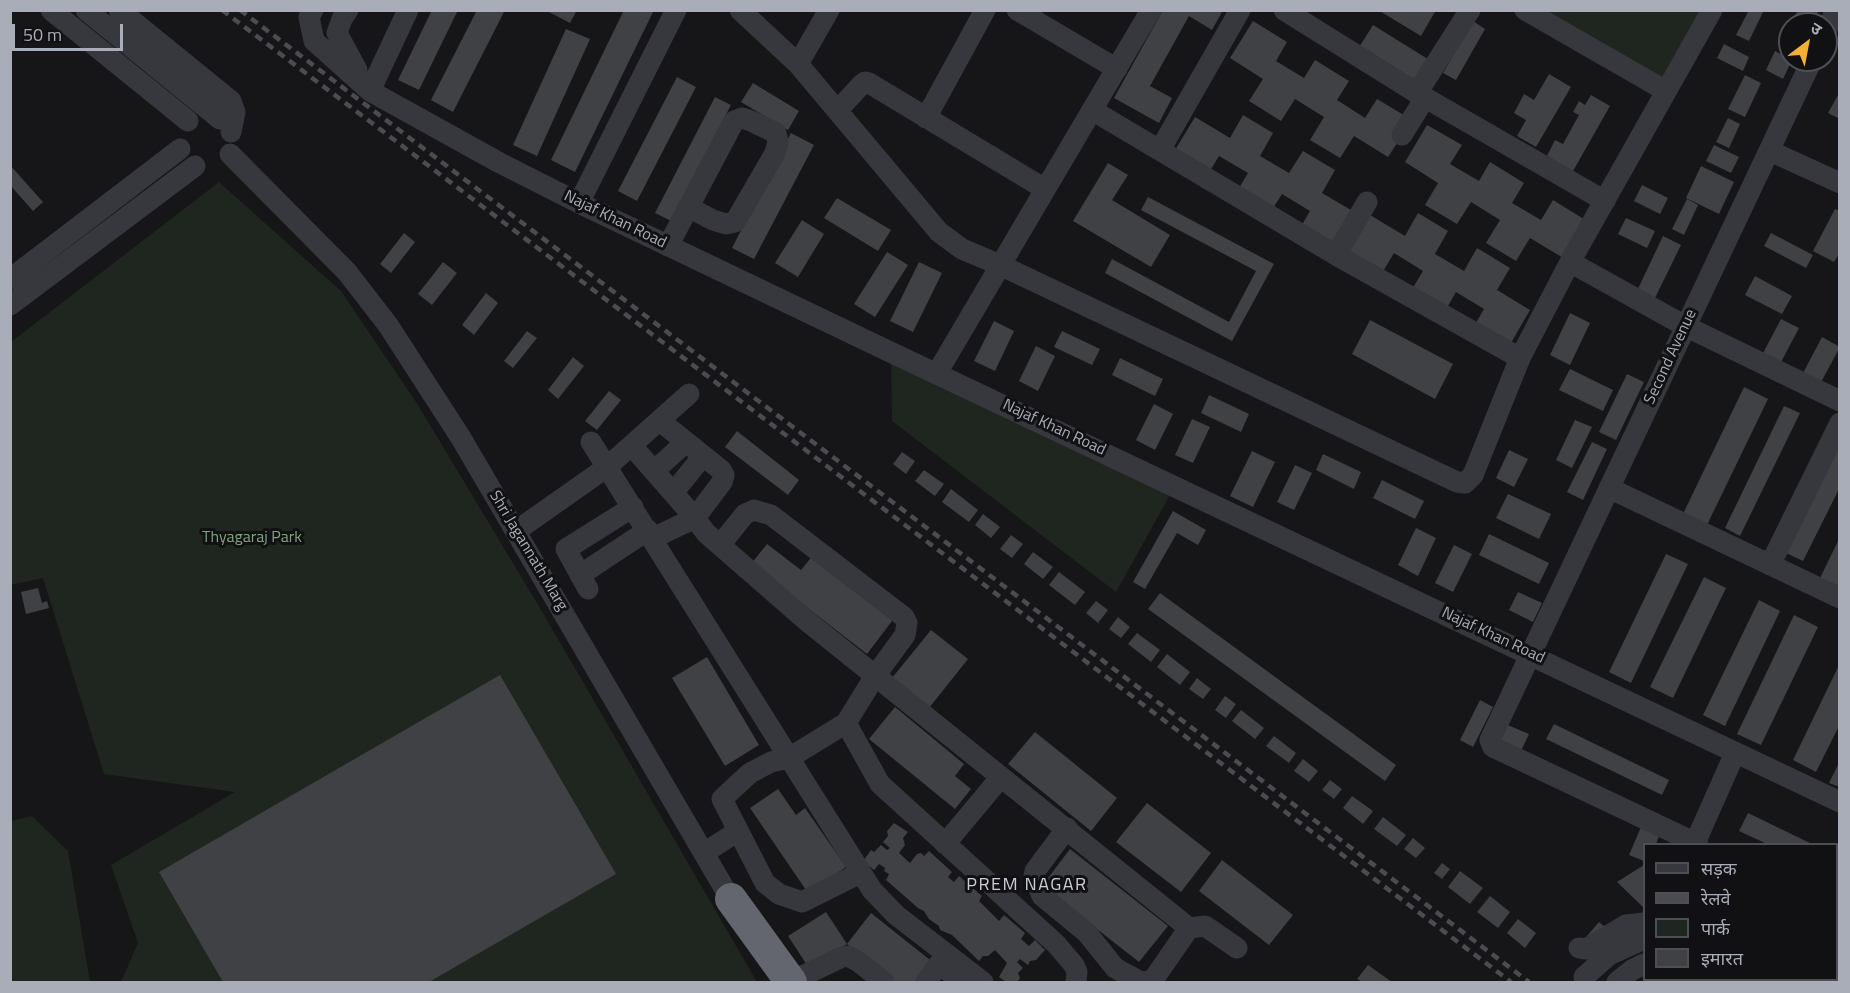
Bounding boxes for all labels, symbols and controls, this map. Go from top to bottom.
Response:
scale bar [15,12,126,50]
north arrow [1778,12,1838,72]
text: उ [1806,16,1827,41]
text: 50 m [23,21,62,48]
street label: Najaf Khan Road [561,187,669,253]
street label: Second Avenue [1641,306,1701,408]
street label: Najaf Khan Road [999,396,1109,460]
street label: Shri Jagannath Marg [485,487,571,615]
park label: Thyagaraj Park [202,528,302,548]
street label: Najaf Khan Road [1438,604,1548,668]
legend [1643,843,1838,981]
text: सड़क [1701,855,1737,882]
district label: PREM NAGAR [966,875,1088,897]
text: रेलवे [1701,885,1731,912]
text: पार्क [1701,915,1730,942]
text: इमारत [1701,945,1743,972]

